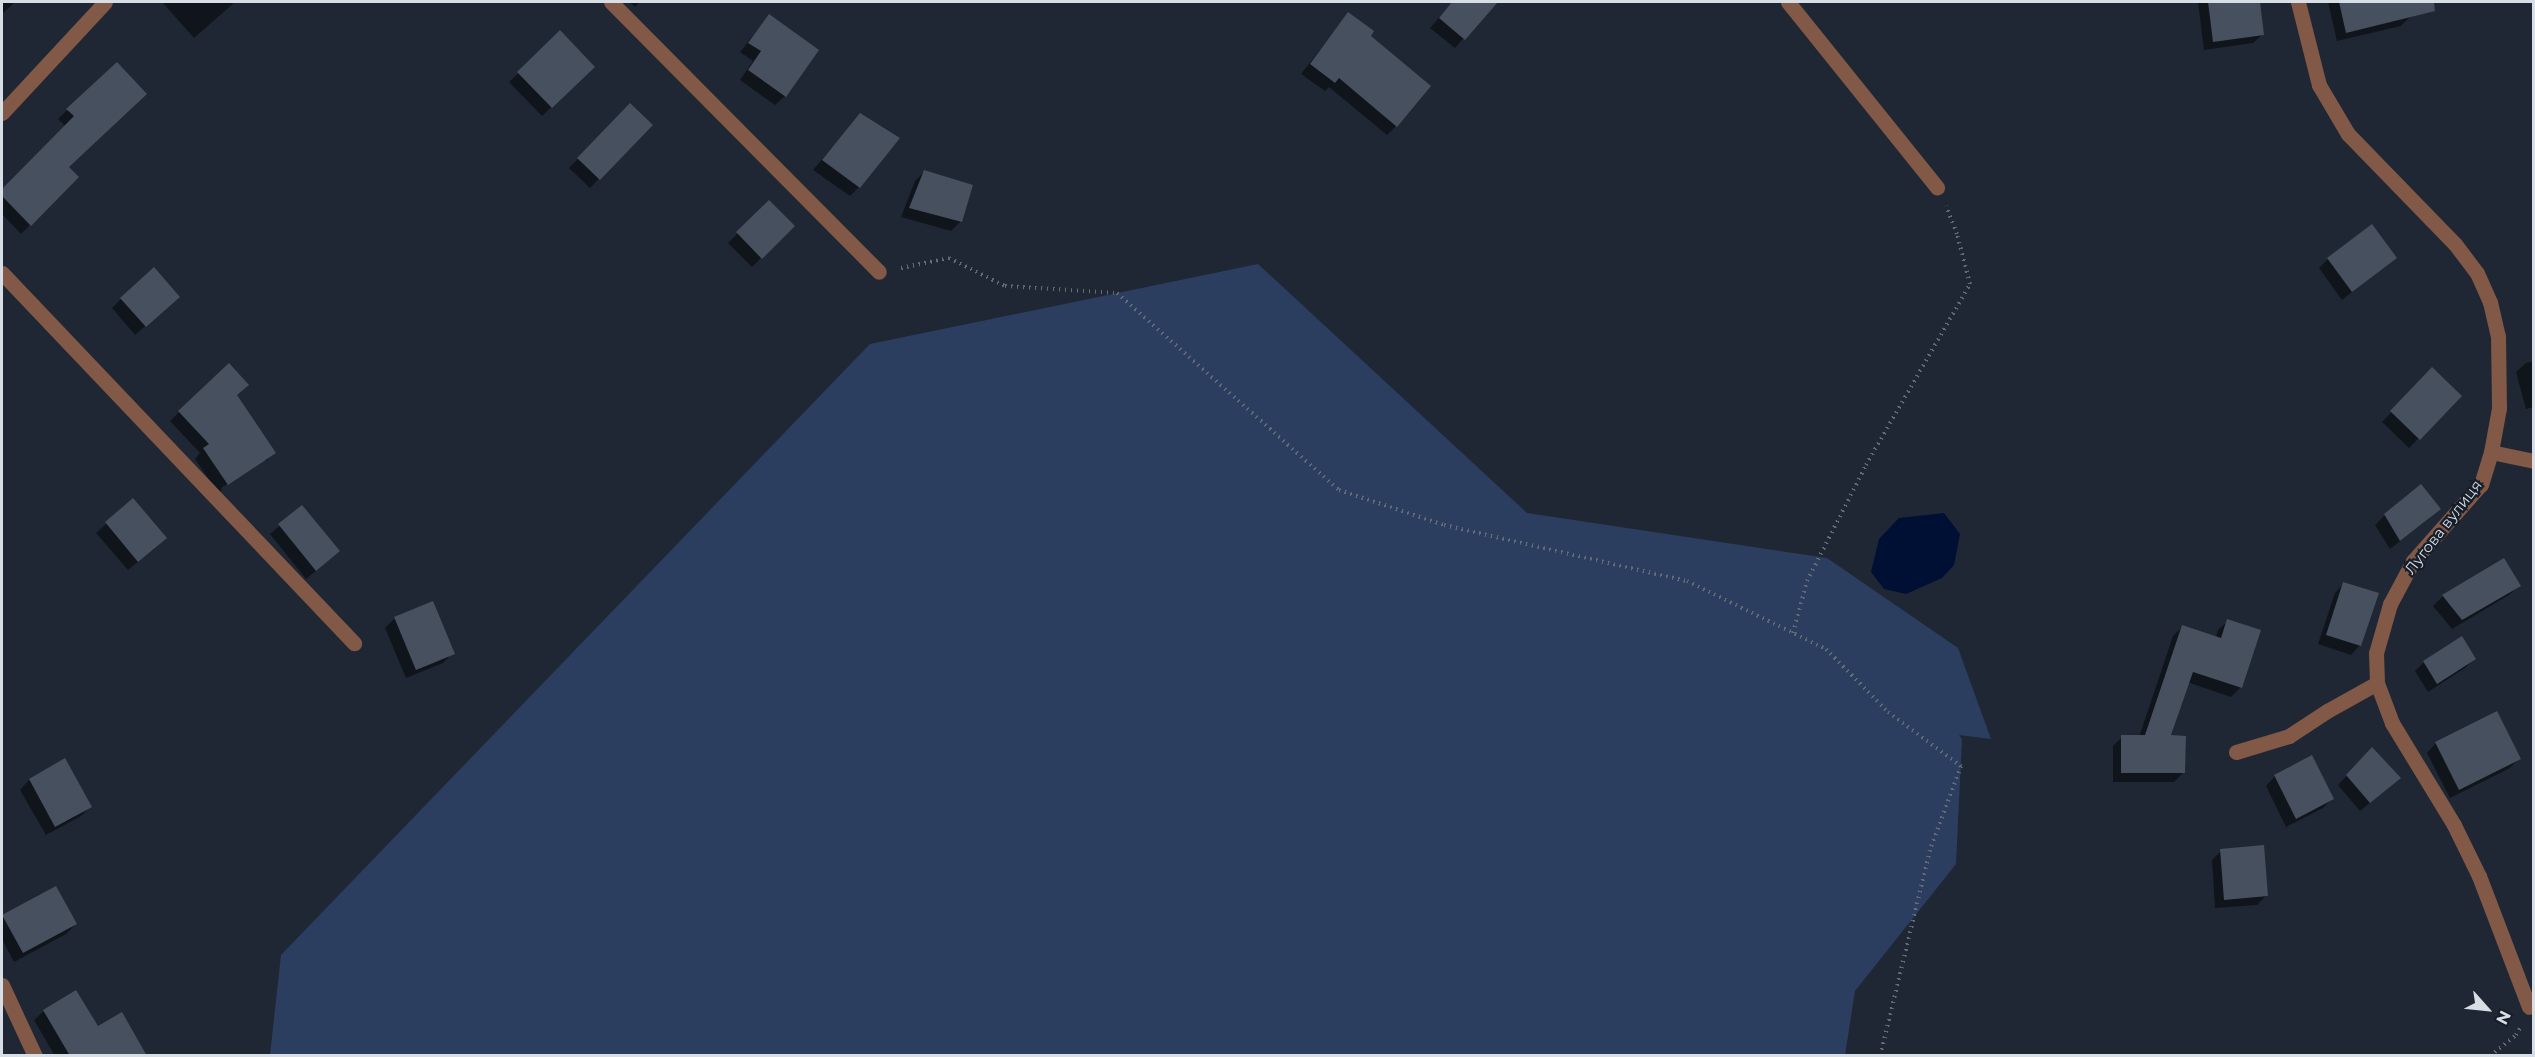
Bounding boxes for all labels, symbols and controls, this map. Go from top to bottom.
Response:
street label: Лугова вулиця [2401,476,2485,578]
north arrow [2457,979,2517,1039]
text: N [2492,1007,2515,1027]

